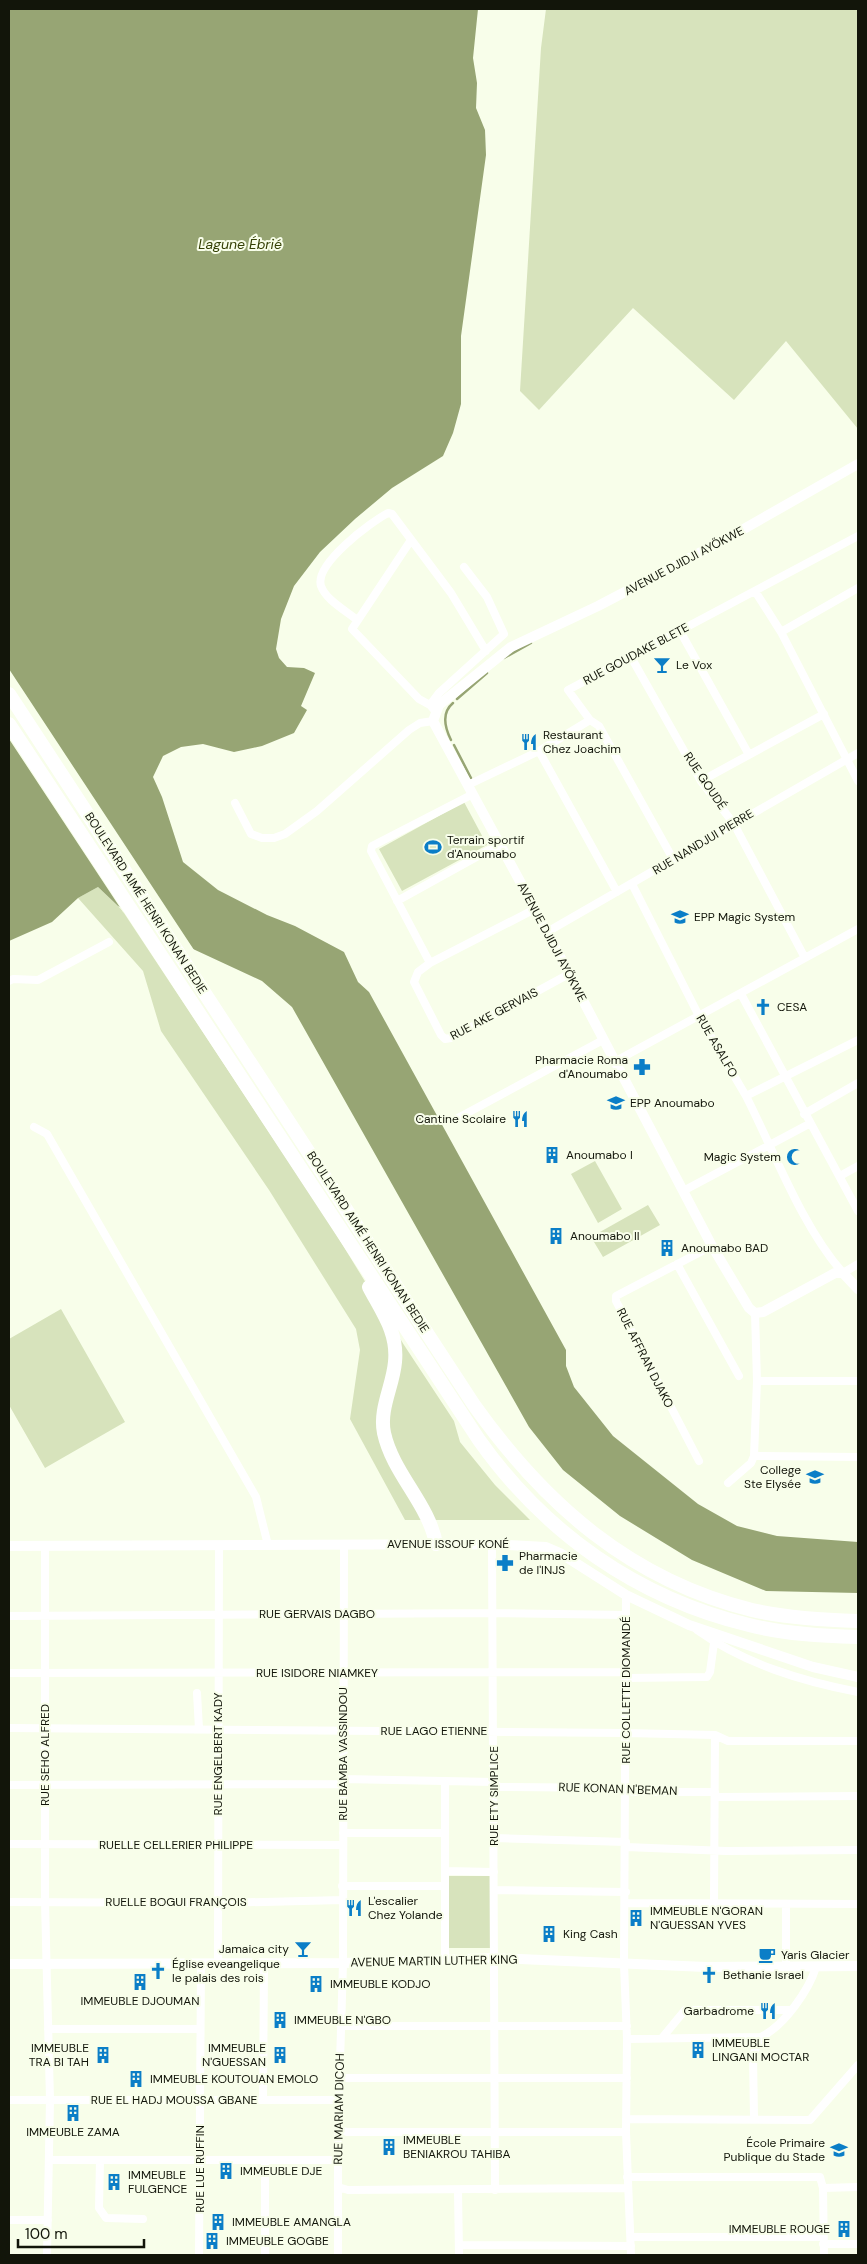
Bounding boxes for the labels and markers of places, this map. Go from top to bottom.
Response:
bar icon: Le Vox [652,655,672,675]
place label: Le Vox [676,657,712,673]
place label: Restaurant Chez Joachim [543,727,621,757]
restaurant icon: Restaurant Chez Joachim [519,732,539,752]
place label: Terrain sportif d'Anoumabo [447,832,525,862]
sports icon: Terrain sportif d'Anoumabo [423,837,443,857]
school or university icon: EPP Magic System [670,907,690,927]
place label: EPP Magic System [694,909,795,925]
church icon: CESA [753,997,773,1017]
place label: CESA [777,999,807,1015]
place label: Pharmacie Roma d'Anoumabo [535,1052,628,1082]
pharmacy icon: Pharmacie Roma d'Anoumabo [632,1057,652,1077]
school or university icon: EPP Anoumabo [606,1093,626,1113]
place label: EPP Anoumabo [630,1095,715,1111]
restaurant icon: Cantine Scolaire [510,1109,530,1129]
place label: Cantine Scolaire [415,1111,506,1127]
building icon: Anoumabo I [542,1145,562,1165]
place label: Anoumabo I [566,1147,633,1163]
mosque icon: Magic System [785,1147,805,1167]
place label: Magic System [704,1149,781,1165]
building icon: Anoumabo II [546,1226,566,1246]
place label: Anoumabo II [570,1228,640,1244]
building icon: Anoumabo BAD [657,1238,677,1258]
place label: Anoumabo BAD [681,1240,768,1256]
place label: College Ste Elysée [744,1462,801,1492]
school or university icon: College Ste Elysée [805,1467,825,1487]
place label: Pharmacie de l'INJS [519,1548,578,1578]
pharmacy icon: Pharmacie de l'INJS [495,1553,515,1573]
place label: L'escalier Chez Yolande [368,1893,443,1923]
restaurant icon: L'escalier Chez Yolande [344,1898,364,1918]
place label: IMMEUBLE N'GORAN N'GUESSAN YVES [650,1903,763,1933]
building icon: IMMEUBLE N'GORAN N'GUESSAN YVES [626,1908,646,1928]
building icon: King Cash [539,1924,559,1944]
place label: King Cash [563,1926,618,1942]
bar icon: Jamaica city [293,1939,313,1959]
place label: Jamaica city [219,1941,289,1957]
cafe icon: Yaris Glacier [757,1945,777,1965]
place label: Yaris Glacier [781,1947,850,1963]
place label: Église eveangelique le palais des rois [172,1956,280,1986]
church icon: Église eveangelique le palais des rois [148,1961,168,1981]
church icon: Bethanie Israel [699,1965,719,1985]
place label: Bethanie Israel [723,1967,804,1983]
building icon: IMMEUBLE DJOUMAN [130,1972,150,1992]
building icon: IMMEUBLE KODJO [306,1974,326,1994]
place label: IMMEUBLE KODJO [330,1976,431,1992]
place label: IMMEUBLE DJOUMAN [81,1993,199,2009]
restaurant icon: Garbadrome [758,2001,778,2021]
place label: Garbadrome [684,2003,754,2019]
building icon: IMMEUBLE N'GBO [270,2010,290,2030]
place label: IMMEUBLE N'GBO [294,2012,391,2028]
place label: IMMEUBLE LINGANI MOCTAR [712,2035,809,2065]
place label: IMMEUBLE TRA BI TAH [29,2040,89,2070]
place label: IMMEUBLE N'GUESSAN [202,2040,266,2070]
building icon: IMMEUBLE LINGANI MOCTAR [688,2040,708,2060]
building icon: IMMEUBLE TRA BI TAH [93,2045,113,2065]
building icon: IMMEUBLE N'GUESSAN [270,2045,290,2065]
building icon: IMMEUBLE KOUTOUAN EMOLO [126,2069,146,2089]
place label: IMMEUBLE KOUTOUAN EMOLO [150,2071,318,2087]
building icon: IMMEUBLE ZAMA [63,2103,83,2123]
place label: IMMEUBLE ZAMA [26,2124,120,2140]
place label: IMMEUBLE BENIAKROU TAHIBA [403,2132,510,2162]
place label: École Primaire Publique du Stade [724,2135,825,2165]
building icon: IMMEUBLE BENIAKROU TAHIBA [379,2137,399,2157]
school or university icon: École Primaire Publique du Stade [829,2140,849,2160]
building icon: IMMEUBLE DJE [216,2161,236,2181]
place label: IMMEUBLE DJE [240,2163,322,2179]
place label: IMMEUBLE FULGENCE [128,2167,188,2197]
building icon: IMMEUBLE FULGENCE [104,2172,124,2192]
building icon: IMMEUBLE AMANGLA [208,2212,228,2232]
place label: IMMEUBLE AMANGLA [232,2214,351,2230]
building icon: IMMEUBLE ROUGE [834,2219,854,2239]
place label: IMMEUBLE ROUGE [729,2221,830,2237]
building icon: IMMEUBLE GOGBE [202,2231,222,2251]
place label: IMMEUBLE GOGBE [226,2233,329,2249]

